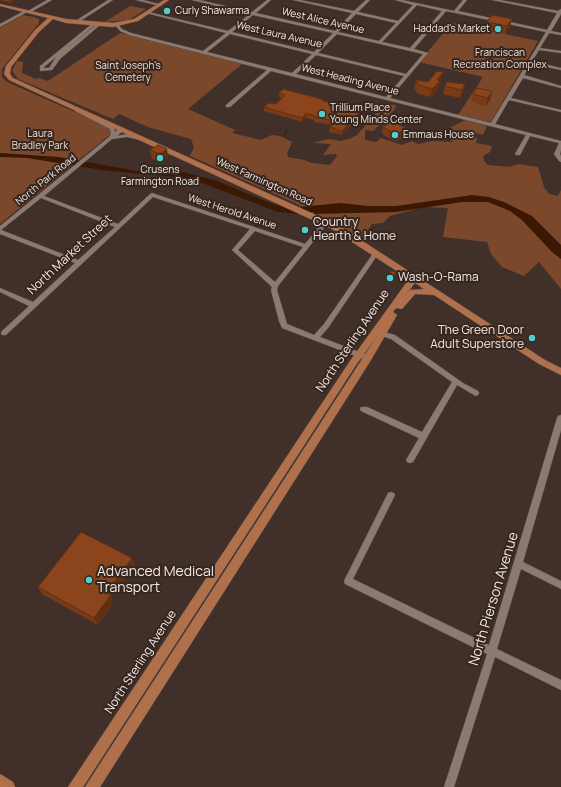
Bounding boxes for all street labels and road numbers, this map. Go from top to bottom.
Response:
street label: West Alice Avenue [281,6,365,36]
street label: West Laura Avenue [235,19,323,51]
street label: West Heading Avenue [300,62,400,98]
street label: North Park Road [13,152,79,208]
street label: West Farmington Road [214,155,314,209]
street label: West Herold Avenue [186,192,278,232]
street label: North Market Street [25,212,115,298]
street label: North Sterling Avenue [313,287,393,395]
street label: North Pierson Avenue [466,530,522,668]
street label: North Sterling Avenue [102,608,180,716]

